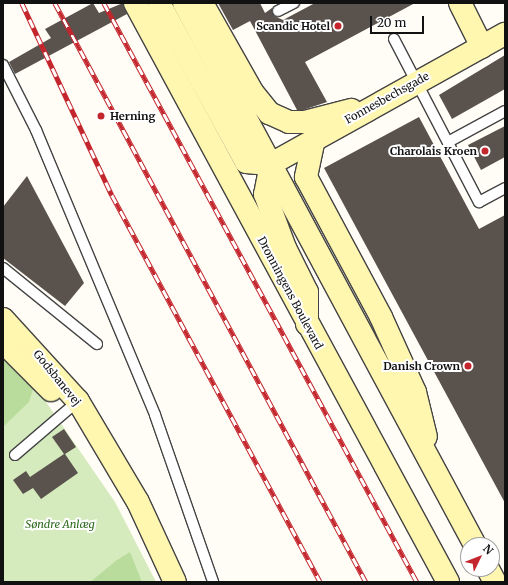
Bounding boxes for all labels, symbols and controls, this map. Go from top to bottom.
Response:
scale bar [372,8,426,34]
text: 20 m [377,15,406,30]
place label: Scandic Hotel [256,19,330,33]
marker: Scandic Hotel [333,21,343,31]
street label: Fonnesbechsgade [343,69,431,127]
place label: Herning [110,109,155,123]
marker: Herning [95,110,107,122]
place label: Charolais Kroen [390,144,477,158]
marker: Charolais Kroen [480,146,490,156]
street label: Dronningens Boulevard [255,234,325,352]
street label: Godsbanevej [30,347,84,409]
place label: Danish Crown [383,359,460,373]
marker: Danish Crown [463,361,473,371]
park label: Søndre Anlæg [25,517,95,531]
north arrow [460,537,500,577]
text: N [480,542,496,557]

